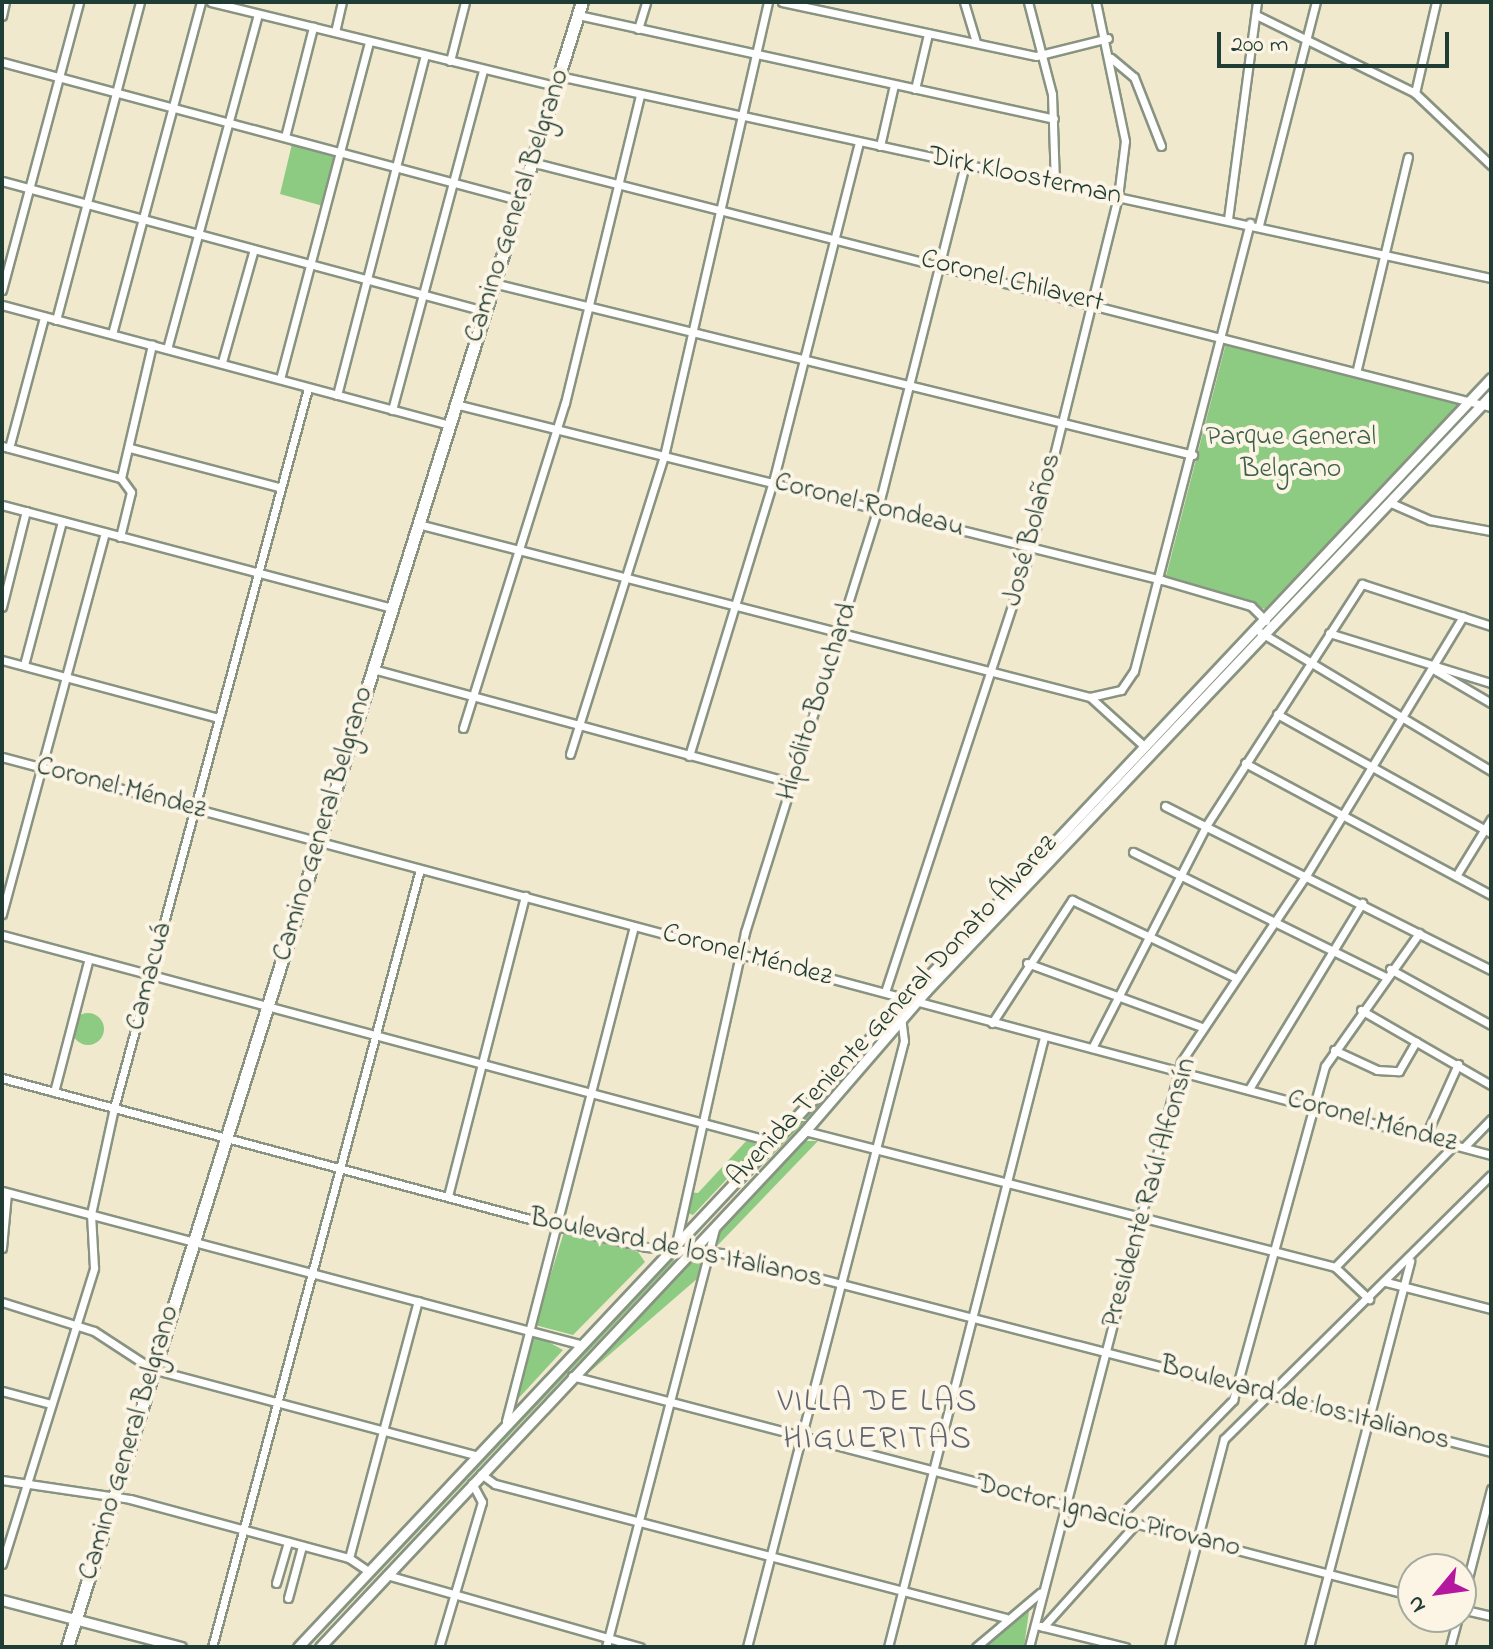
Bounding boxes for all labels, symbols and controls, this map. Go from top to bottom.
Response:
scale bar [1221,16,1453,66]
text: 200 m [1231,28,1288,63]
street label: Camino General Belgrano [458,65,578,347]
street label: Dirk Kloosterman [925,140,1125,214]
street label: Coronel Chilavert [917,243,1107,321]
park label: Parque General Belgrano [1206,421,1376,487]
street label: José Bolaños [996,450,1070,610]
street label: Coronel Rondeau [771,466,967,546]
street label: Hipólito Bouchard [770,599,866,805]
street label: Camino General Belgrano [266,683,382,965]
street label: Coronel Méndez [32,750,210,828]
street label: Avenida Teniente General Donato Álvarez [721,828,1065,1194]
street label: Coronel Méndez [658,917,836,995]
street label: Camacuá [120,920,180,1034]
street label: Presidente Raúl Alfonsín [1095,1054,1205,1332]
street label: Coronel Méndez [1283,1083,1461,1161]
street label: Boulevard de los Italianos [527,1202,825,1296]
street label: Camino General Belgrano [72,1302,188,1584]
street label: Boulevard de los Italianos [1157,1349,1453,1459]
district label: VILLA DE LAS HIGUERITAS [778,1385,978,1460]
street label: Doctor Ignacio Pirovano [972,1468,1244,1566]
north arrow [1397,1553,1477,1633]
text: N [1400,1589,1435,1618]

